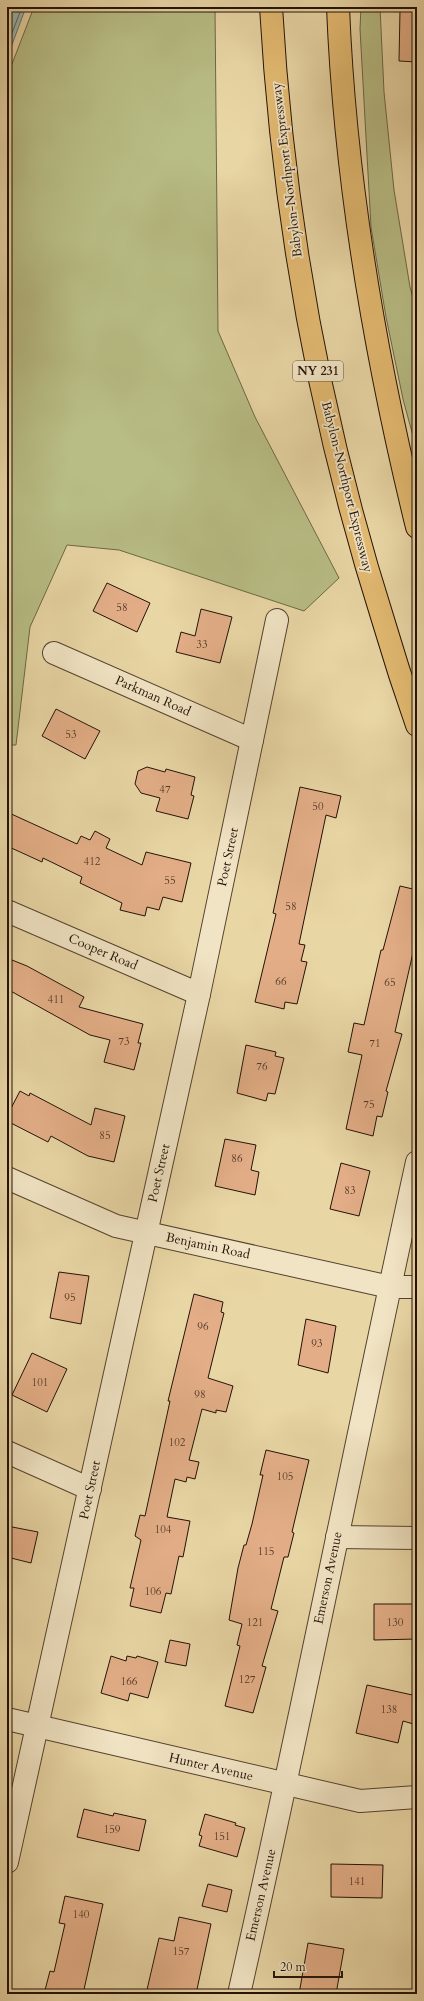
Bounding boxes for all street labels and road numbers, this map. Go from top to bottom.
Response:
street label: Babylon-Northport Expressway [267,82,307,258]
road number: NY 231 [293,361,343,381]
street label: Babylon-Northport Expressway [317,400,377,575]
street label: Parkman Road [112,671,194,721]
street label: Poet Street [213,826,243,888]
street label: Cooper Road [66,929,140,975]
street label: Poet Street [144,1142,174,1204]
street label: Benjamin Road [164,1228,252,1264]
street label: Poet Street [75,1459,105,1521]
street label: Emerson Avenue [309,1530,347,1626]
street label: Hunter Avenue [167,1749,255,1785]
street label: Emerson Avenue [242,1847,280,1943]

